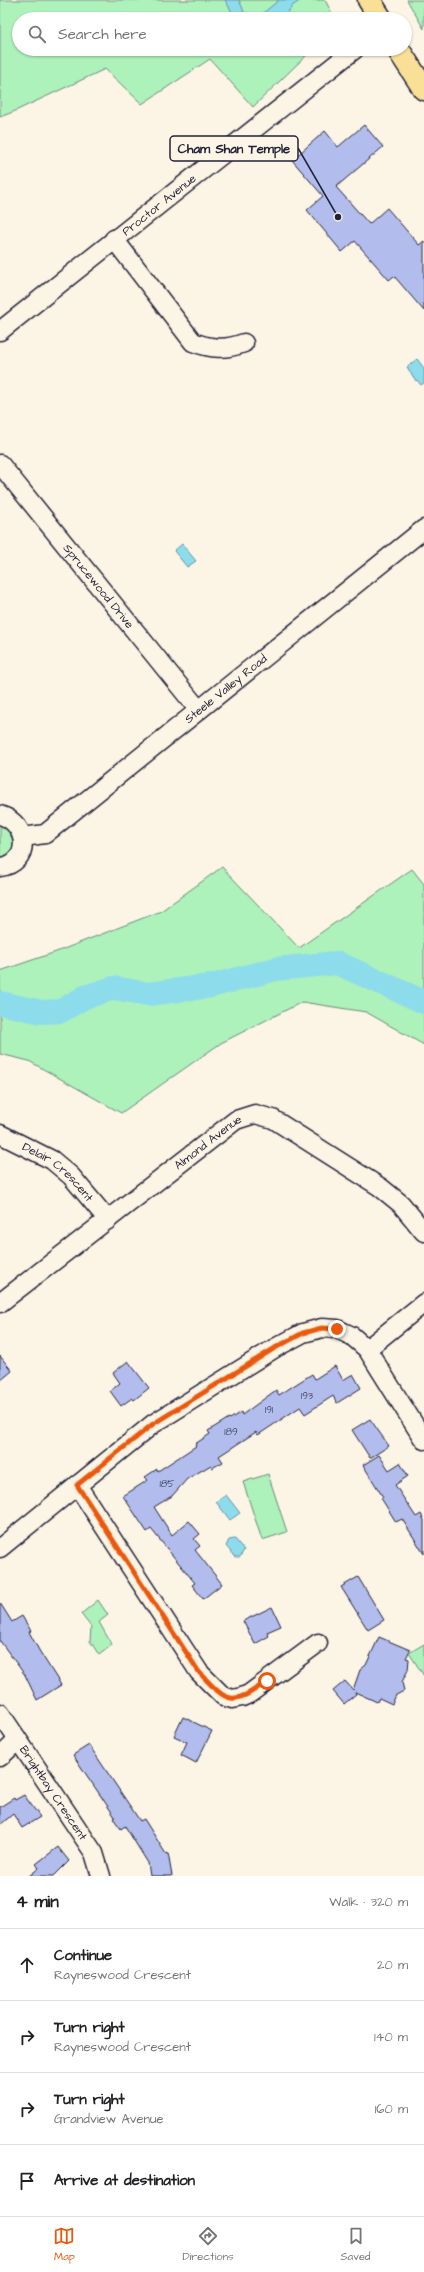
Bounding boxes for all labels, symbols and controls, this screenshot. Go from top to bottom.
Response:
search box [12,12,412,56]
icon: search [26,23,48,45]
text: Search here [58,24,147,45]
callout: Cham Shan Temple [170,136,298,161]
text: Cham Shan Temple [178,140,290,159]
street label: Proctor Avenue [118,170,200,240]
street label: Sprucewood Drive [59,540,138,632]
street label: Steele Valley Road [181,650,271,727]
street label: Almond Avenue [170,1110,244,1174]
street label: Delair Crescent [19,1138,98,1205]
route end [328,1320,346,1338]
house number: 193 [301,1389,313,1403]
house number: 191 [265,1403,274,1417]
house number: 189 [224,1425,238,1439]
house number: 185 [160,1477,174,1491]
route start [258,1672,276,1690]
street label: Brightbay Crescent [16,1742,92,1844]
text: 4 min [16,1890,59,1914]
text: Walk · 320 m [329,1893,408,1911]
text: Continue [54,1945,112,1966]
icon: ahead [16,1954,38,1976]
text: 20 m [377,1956,408,1974]
text: Rayneswood Crescent [54,1966,191,1984]
text: Turn right [54,2017,125,2038]
icon: right [16,2026,38,2048]
text: 140 m [374,2028,408,2046]
text: Rayneswood Crescent [54,2038,191,2056]
text: Turn right [54,2089,125,2110]
icon: right [16,2098,38,2120]
text: 160 m [375,2100,408,2118]
text: Grandview Avenue [54,2110,164,2128]
icon: arrive [16,2170,38,2192]
text: Arrive at destination [54,2170,195,2191]
tab: Map [53,2225,75,2264]
tab: Directions [182,2225,234,2264]
tab: Saved [341,2225,371,2264]

